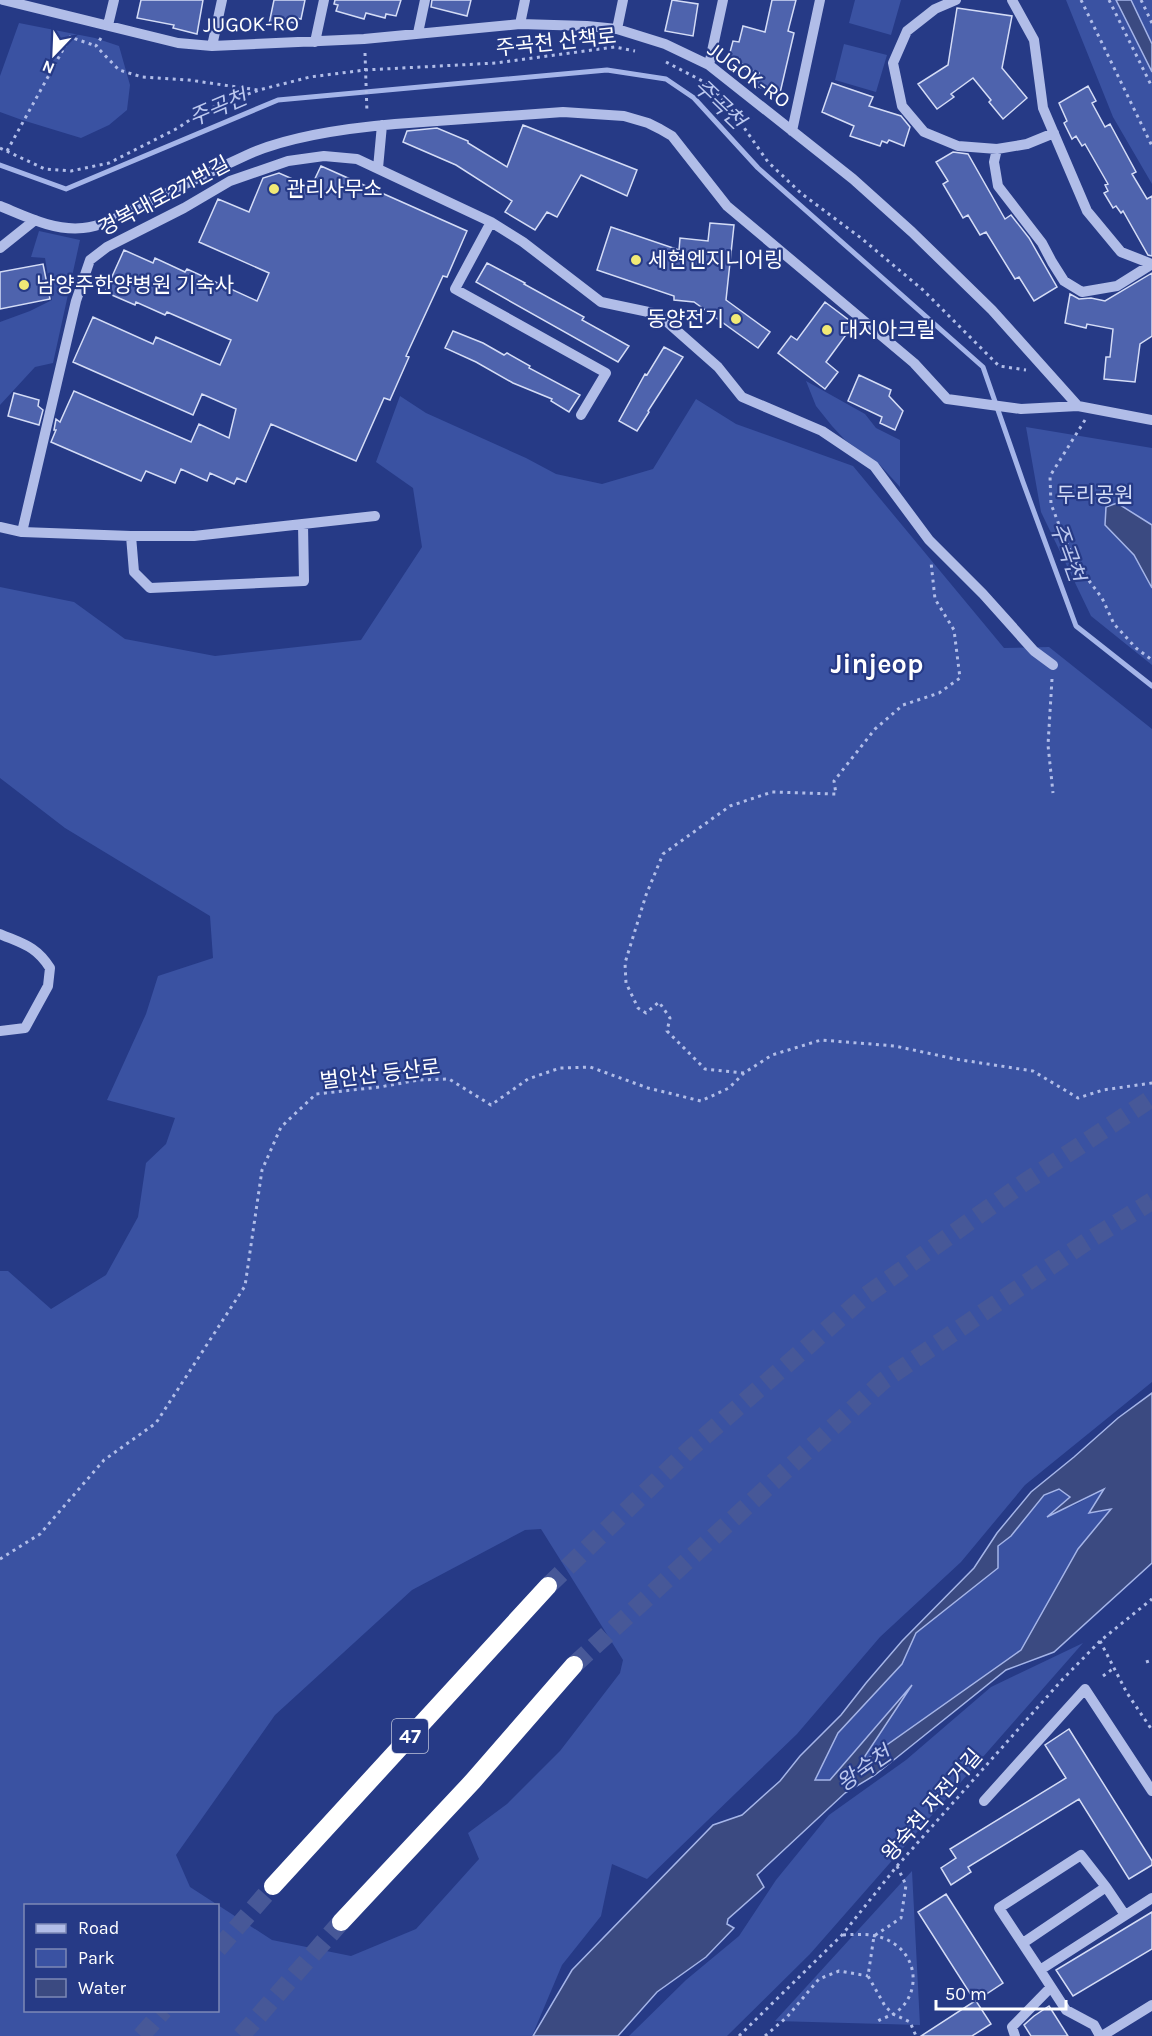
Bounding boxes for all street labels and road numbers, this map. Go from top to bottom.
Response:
street label: JUGOK-RO [203,11,299,37]
street label: 주곡천 산책로 [495,24,617,60]
street label: JUGOK-RO [703,37,795,113]
street label: 경복대로271번길 [94,151,234,241]
street label: 벌안산 등산로 [319,1055,441,1093]
road number: 47 [392,1719,428,1753]
street label: 왕숙천 자전거길 [877,1744,987,1866]

